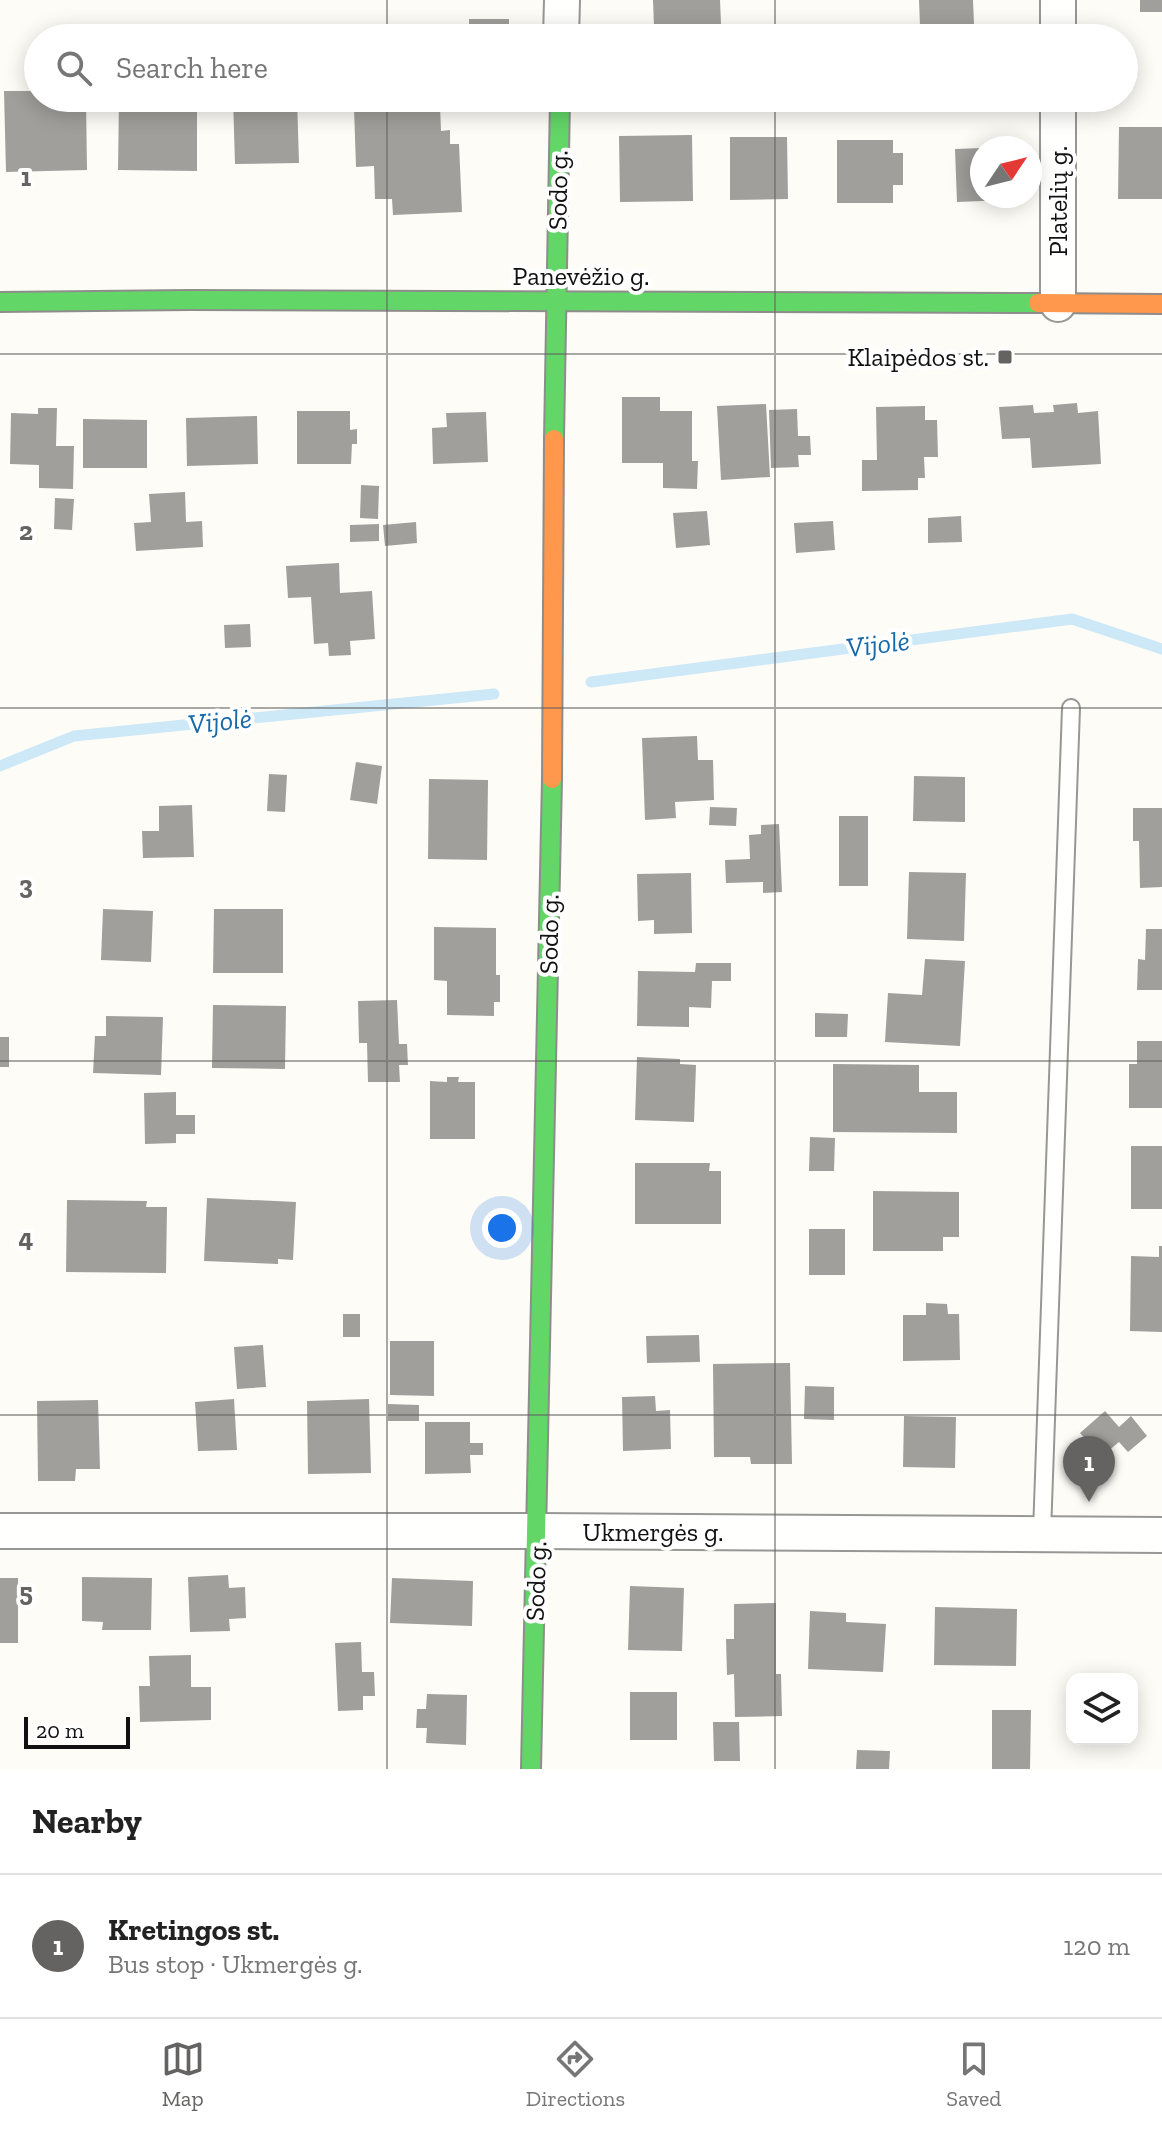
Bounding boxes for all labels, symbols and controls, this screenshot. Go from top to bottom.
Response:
search box [24,24,1138,112]
icon: search [52,46,96,90]
text: Search here [116,50,268,86]
north arrow [970,136,1042,208]
street label: Platelių g. [1042,146,1074,256]
street label: Sodo g. [541,150,575,230]
text: 1 [21,161,32,193]
street label: Panevėžio g. [513,260,649,292]
place label: Klaipėdos st. [848,341,989,373]
marker: Klaipėdos st. [996,348,1014,366]
text: 2 [19,515,33,547]
water label: Vijolė [844,624,912,664]
water label: Vijolė [187,701,253,741]
text: 3 [19,869,33,901]
street label: Sodo g. [532,894,566,974]
your location [482,1208,522,1248]
text: 4 [19,1222,34,1254]
pin: 1 [1063,1436,1115,1502]
street label: Ukmergės g. [583,1516,723,1548]
street label: Sodo g. [519,1540,553,1622]
text: 5 [19,1576,33,1608]
map controls [1066,1673,1138,1745]
button: layers [1066,1673,1138,1745]
scale bar [24,1713,130,1749]
text: 20 m [36,1717,84,1744]
text: Nearby [32,1801,142,1842]
text: Kretingos st. [108,1912,279,1948]
text: 1 [53,1930,63,1962]
text: 120 m [1063,1930,1130,1962]
text: Bus stop · Ukmergės g. [108,1948,363,1980]
tab: Map [161,2037,205,2112]
tab: Directions [526,2037,625,2112]
tab: Saved [946,2037,1001,2112]

